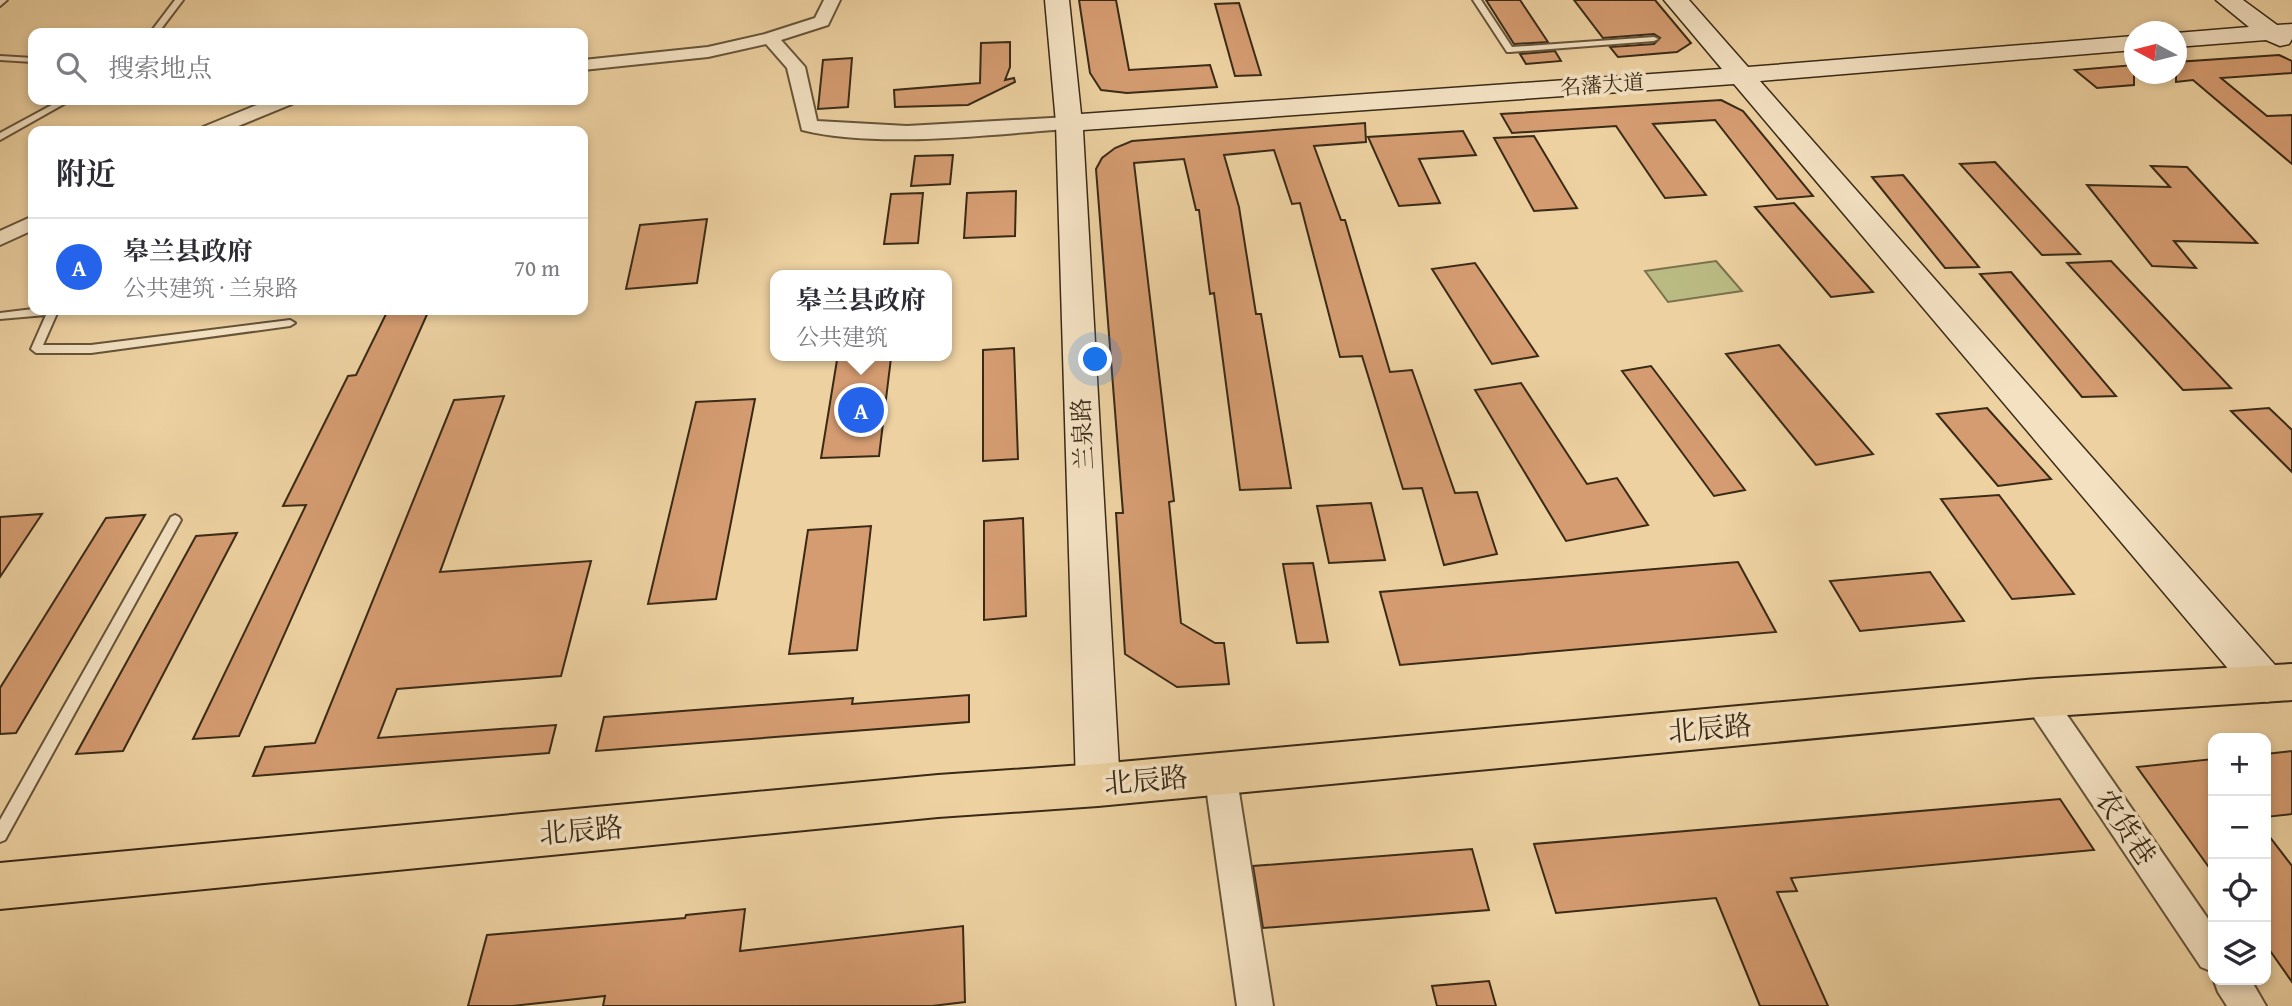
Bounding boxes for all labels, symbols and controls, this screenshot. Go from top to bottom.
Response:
north arrow [2124,21,2187,84]
search box [28,28,588,105]
icon: search [52,48,90,86]
text: 搜索地点 [108,48,212,87]
street label: 名藩大道 [1559,66,1645,103]
text: 附近 [56,151,116,195]
text: 皋兰县政府 [123,231,253,270]
text: A [72,251,86,284]
text: 70 m [514,251,560,284]
popup [770,270,952,361]
text: 公共建筑 · 兰泉路 [123,271,298,304]
text: 皋兰县政府 [796,280,926,319]
text: 公共建筑 [796,320,888,353]
your location [1078,342,1112,376]
pin: A [838,384,884,436]
street label: 兰泉路 [1063,397,1102,471]
street label: 北辰路 [1666,703,1754,752]
map controls [2208,733,2271,985]
button: + [2208,733,2271,796]
street label: 北辰路 [1102,755,1190,804]
street label: 农货巷 [2086,780,2167,873]
button: − [2208,796,2271,859]
street label: 北辰路 [537,805,625,854]
button: locate [2208,859,2271,922]
button: layers [2208,922,2271,985]

